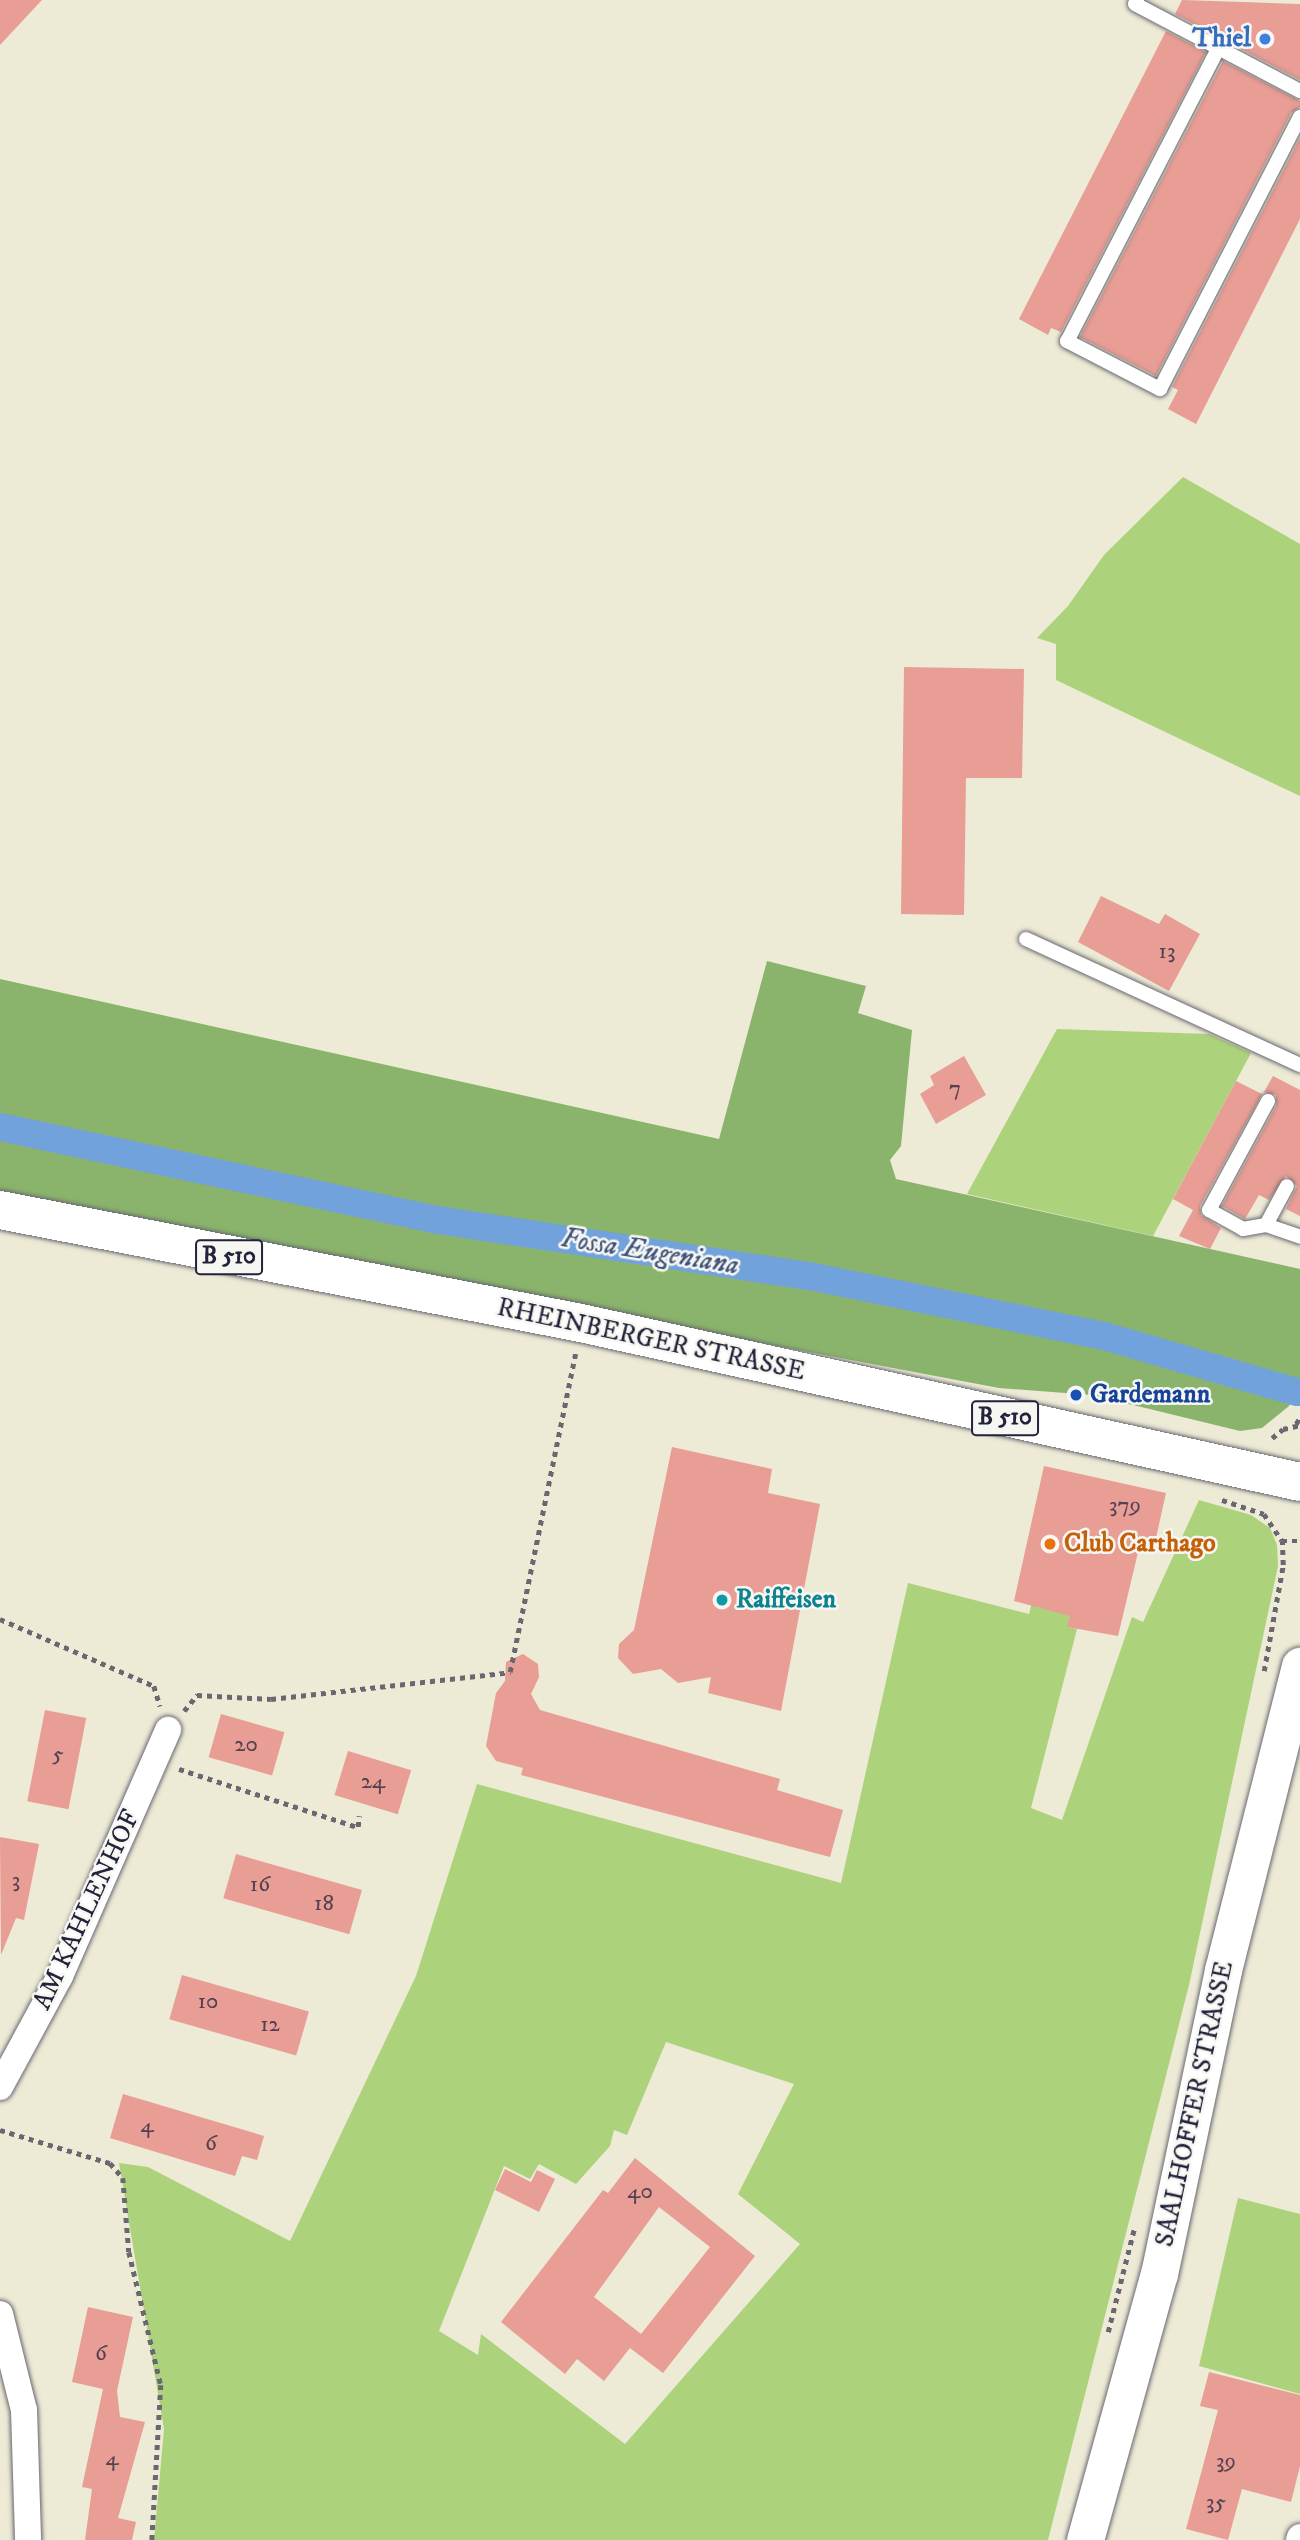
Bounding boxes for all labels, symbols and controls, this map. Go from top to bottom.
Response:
place label: Thiel [1192,23,1251,55]
marker: Thiel [1257,31,1273,47]
house number: 13 [1158,938,1176,966]
house number: 7 [949,1075,961,1103]
water label: Fossa Eugeniana [559,1221,741,1283]
road number: B 510 [194,1237,264,1278]
street label: RHEINBERGER STRASSE [494,1292,808,1388]
place label: Gardemann [1090,1379,1210,1411]
marker: Gardemann [1068,1387,1084,1403]
road number: B 510 [970,1398,1040,1438]
house number: 379 [1109,1492,1141,1520]
place label: Club Carthago [1064,1528,1216,1560]
marker: Club Carthago [1042,1536,1058,1552]
place label: Raiffeisen [736,1584,836,1616]
marker: Raiffeisen [714,1592,730,1608]
house number: 20 [234,1731,258,1759]
house number: 5 [52,1741,64,1769]
house number: 24 [361,1768,385,1796]
street label: AM KAHLENHOF [27,1805,147,2015]
house number: 3 [12,1867,20,1895]
house number: 16 [250,1871,270,1899]
house number: 18 [314,1890,334,1918]
street label: SAALHOFFER STRASSE [1149,1958,1241,2250]
house number: 10 [198,1988,218,2016]
house number: 12 [260,2011,280,2039]
house number: 4 [140,2112,154,2140]
house number: 6 [205,2130,217,2158]
house number: 40 [627,2178,653,2206]
house number: 6 [95,2340,107,2368]
house number: 4 [105,2445,119,2473]
house number: 39 [1216,2448,1236,2476]
house number: 35 [1206,2489,1226,2517]

